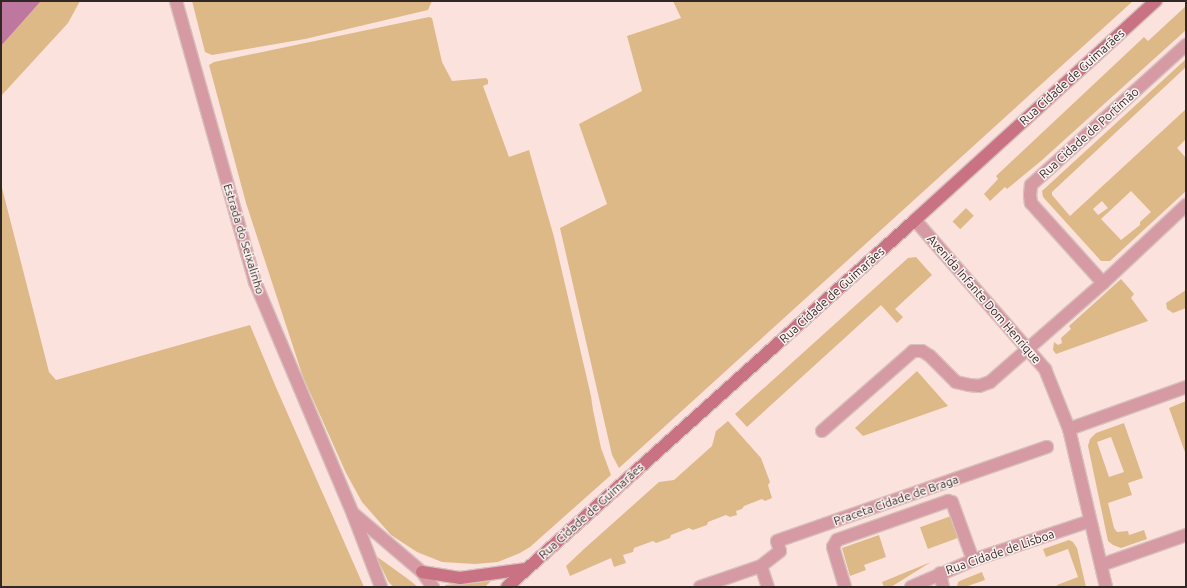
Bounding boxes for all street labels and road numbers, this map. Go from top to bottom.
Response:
street label: Rua Cidade de Guimarães [1017,26,1127,128]
street label: Rua Cidade de Portimão [1036,84,1142,182]
street label: Estrada do Seixalinho [220,182,268,296]
street label: Avenida Infante Dom Henrique [924,232,1044,366]
street label: Rua Cidade de Guimarães [777,244,887,346]
street label: Rua Cidade de Guimarães [536,460,646,562]
street label: Praceta Cidade de Braga [832,472,960,528]
street label: Rua Cidade de Lisboa [944,527,1056,577]

